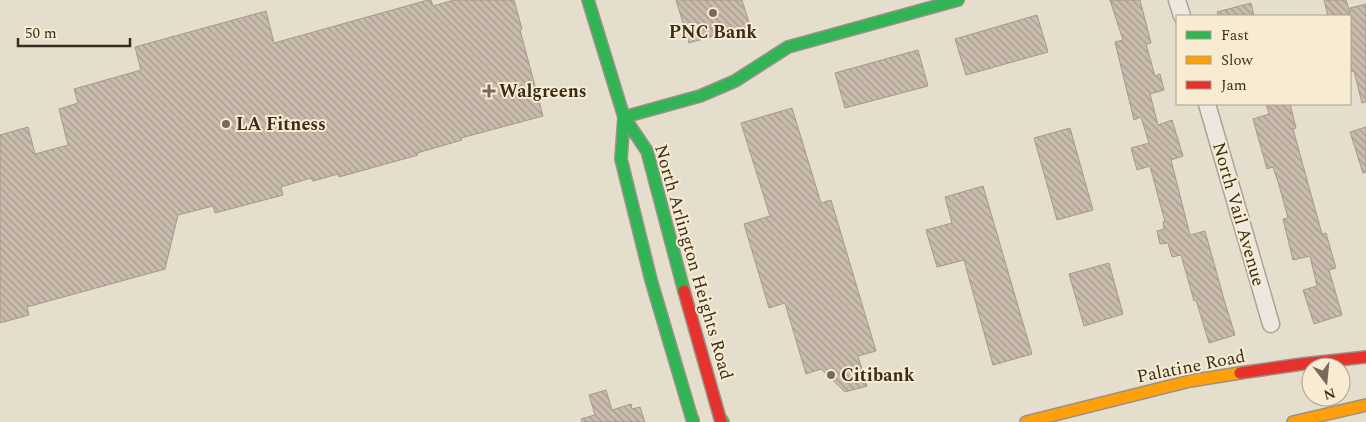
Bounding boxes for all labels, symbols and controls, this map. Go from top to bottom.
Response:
marker: PNC Bank [707,7,719,19]
scale bar [18,15,130,47]
legend [1176,15,1351,105]
place label: PNC Bank [669,19,757,46]
text: 50 m [25,22,57,45]
text: Fast [1221,24,1249,47]
text: Slow [1221,49,1253,72]
text: Jam [1221,74,1247,97]
place label: Walgreens [499,78,587,105]
marker: Walgreens [483,85,495,97]
place label: LA Fitness [236,111,326,138]
marker: LA Fitness [220,118,232,130]
street label: North Vail Avenue [1205,139,1272,289]
street label: North Arlington Heights Road [647,141,740,383]
street label: Palatine Road [1134,343,1248,390]
north arrow [1301,357,1351,407]
place label: Citibank [841,362,915,389]
marker: Citibank [825,369,837,381]
text: N [1321,382,1338,406]

